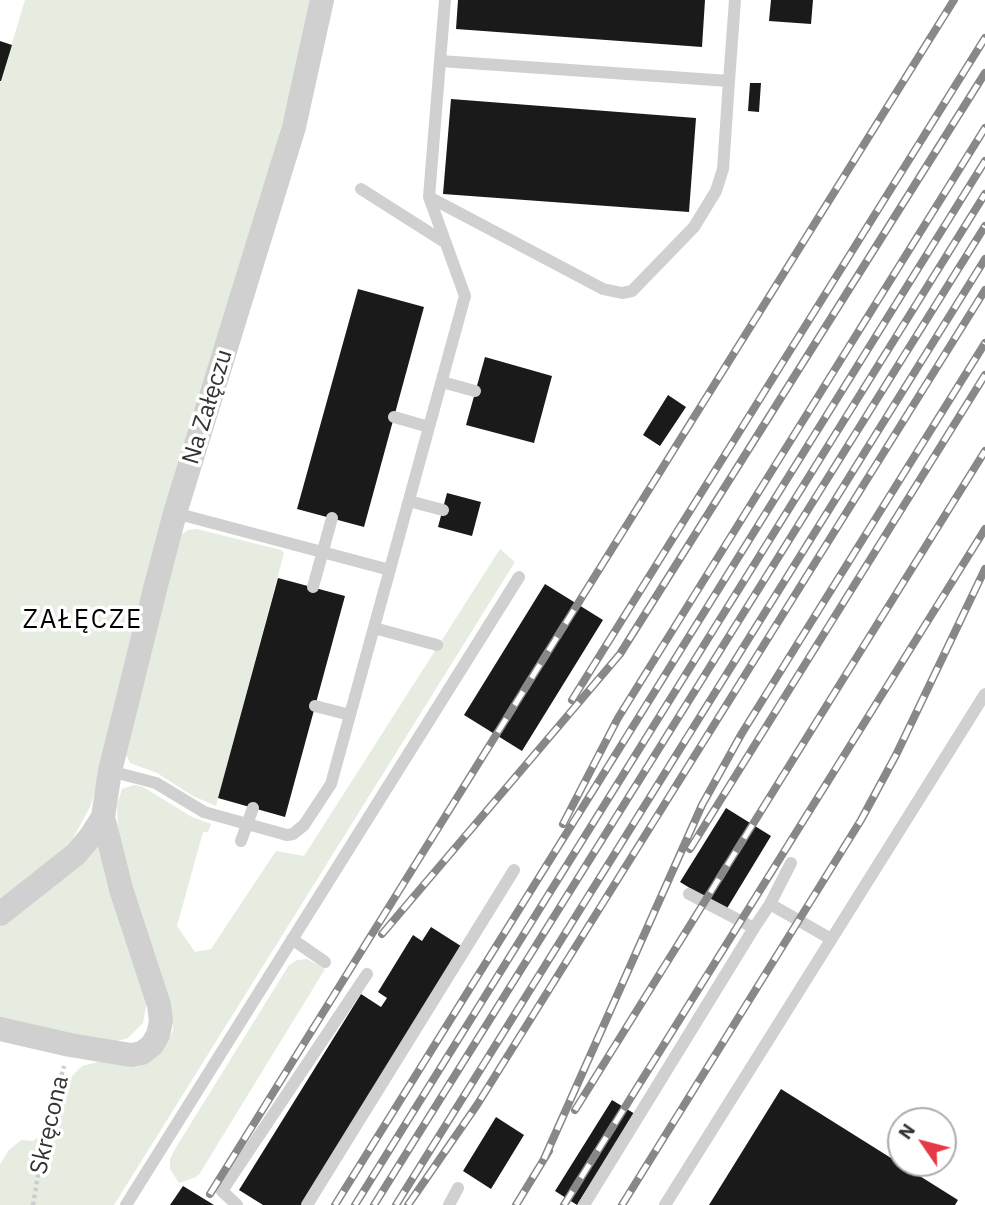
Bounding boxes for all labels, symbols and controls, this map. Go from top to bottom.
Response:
street label: Na Załęczu [177,346,239,468]
district label: ZAŁĘCZE [24,604,142,636]
street label: Skręcona [25,1073,75,1177]
north arrow [887,1107,957,1177]
text: N [893,1119,920,1144]

